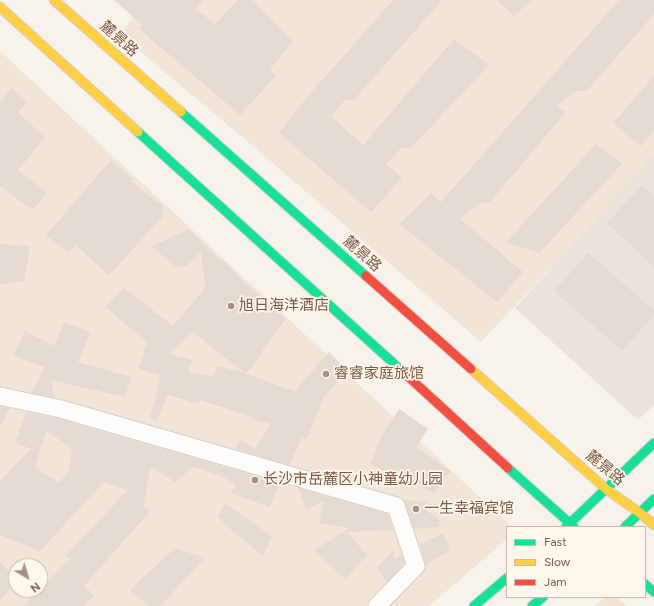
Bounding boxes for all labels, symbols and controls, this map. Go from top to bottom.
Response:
street label: 麓景路 [96,17,142,61]
street label: 麓景路 [339,232,385,276]
place label: 旭日海洋酒店 [239,297,329,315]
marker: 旭日海洋酒店 [226,301,236,311]
place label: 睿睿家庭旅馆 [334,365,424,383]
marker: 睿睿家庭旅馆 [321,369,331,379]
street label: 麓景路 [582,447,628,489]
place label: 长沙市岳麓区小神童幼儿园 [263,471,443,489]
marker: 长沙市岳麓区小神童幼儿园 [250,475,260,485]
place label: 一生幸福宾馆 [424,500,514,518]
marker: 一生幸福宾馆 [411,504,421,514]
legend [506,526,646,598]
text: Fast [544,535,567,549]
text: Slow [544,555,570,569]
north arrow [8,558,48,598]
text: Jam [544,575,567,589]
text: N [28,579,42,595]

